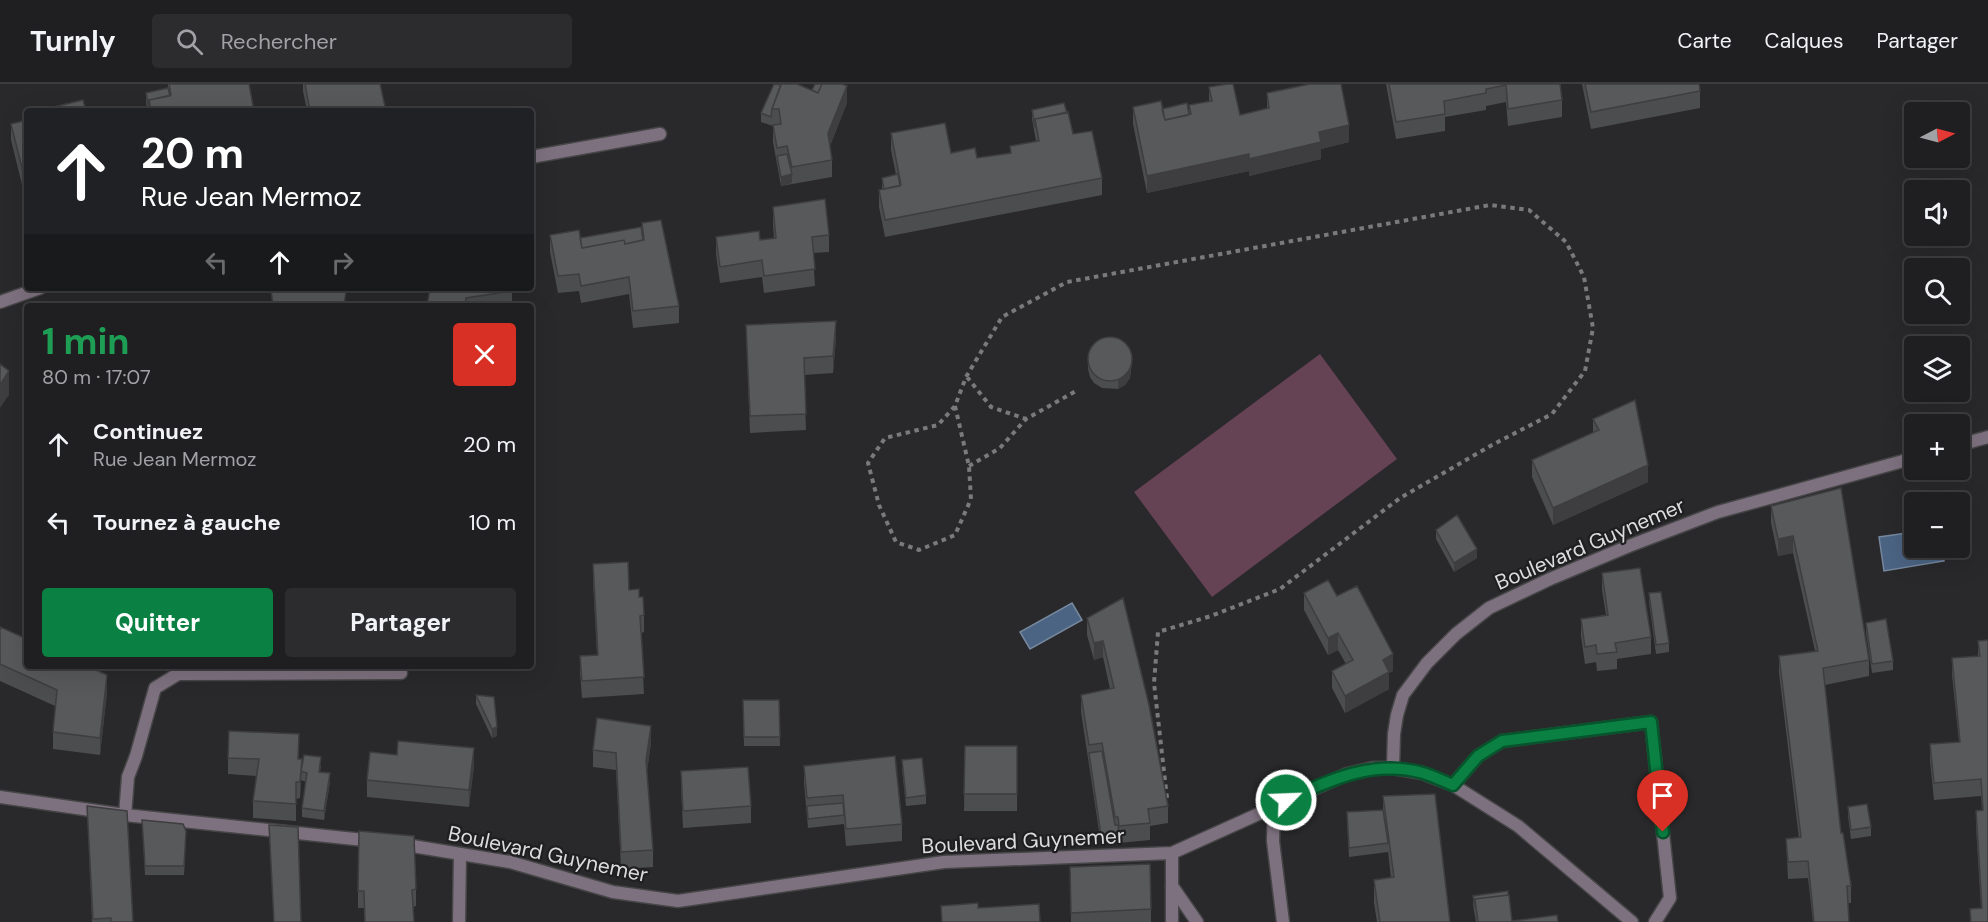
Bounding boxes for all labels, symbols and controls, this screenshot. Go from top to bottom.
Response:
search box [152,14,572,68]
text: Turnly [30,23,116,60]
icon: search [173,25,206,58]
text: Rechercher [221,27,337,56]
text: Carte [1677,27,1732,55]
text: Calques [1765,27,1843,55]
text: Partager [1876,27,1958,55]
north arrow [1904,102,1970,168]
map controls [1904,102,1970,558]
text: 20 m [141,126,244,181]
icon: ahead [42,132,120,210]
text: Rue Jean Mermoz [141,179,362,214]
button: sound [1904,180,1970,246]
icon: left [200,246,233,279]
icon: ahead [263,246,296,279]
icon: right [326,246,359,279]
button: search [1904,258,1970,324]
text: 1 min [42,318,130,365]
button: close [453,323,516,386]
button: layers [1904,336,1970,402]
text: 80 m · 17:07 [42,364,151,390]
button: + [1904,414,1970,480]
text: Continuez [93,417,203,446]
icon: ahead [42,428,75,461]
text: 20 m [463,430,516,459]
text: Rue Jean Mermoz [93,446,257,472]
street label: Boulevard Guynemer [1491,491,1689,597]
button: − [1904,492,1970,558]
icon: left [42,506,75,539]
text: Tournez à gauche [93,508,281,537]
text: 10 m [469,508,516,537]
button: Quitter [42,588,273,657]
button: Partager [285,588,516,657]
position arrow [1254,768,1318,832]
pin [1637,770,1688,832]
icon: arrive [1646,779,1679,812]
street label: Boulevard Guynemer [446,819,651,889]
street label: Boulevard Guynemer [921,822,1126,860]

